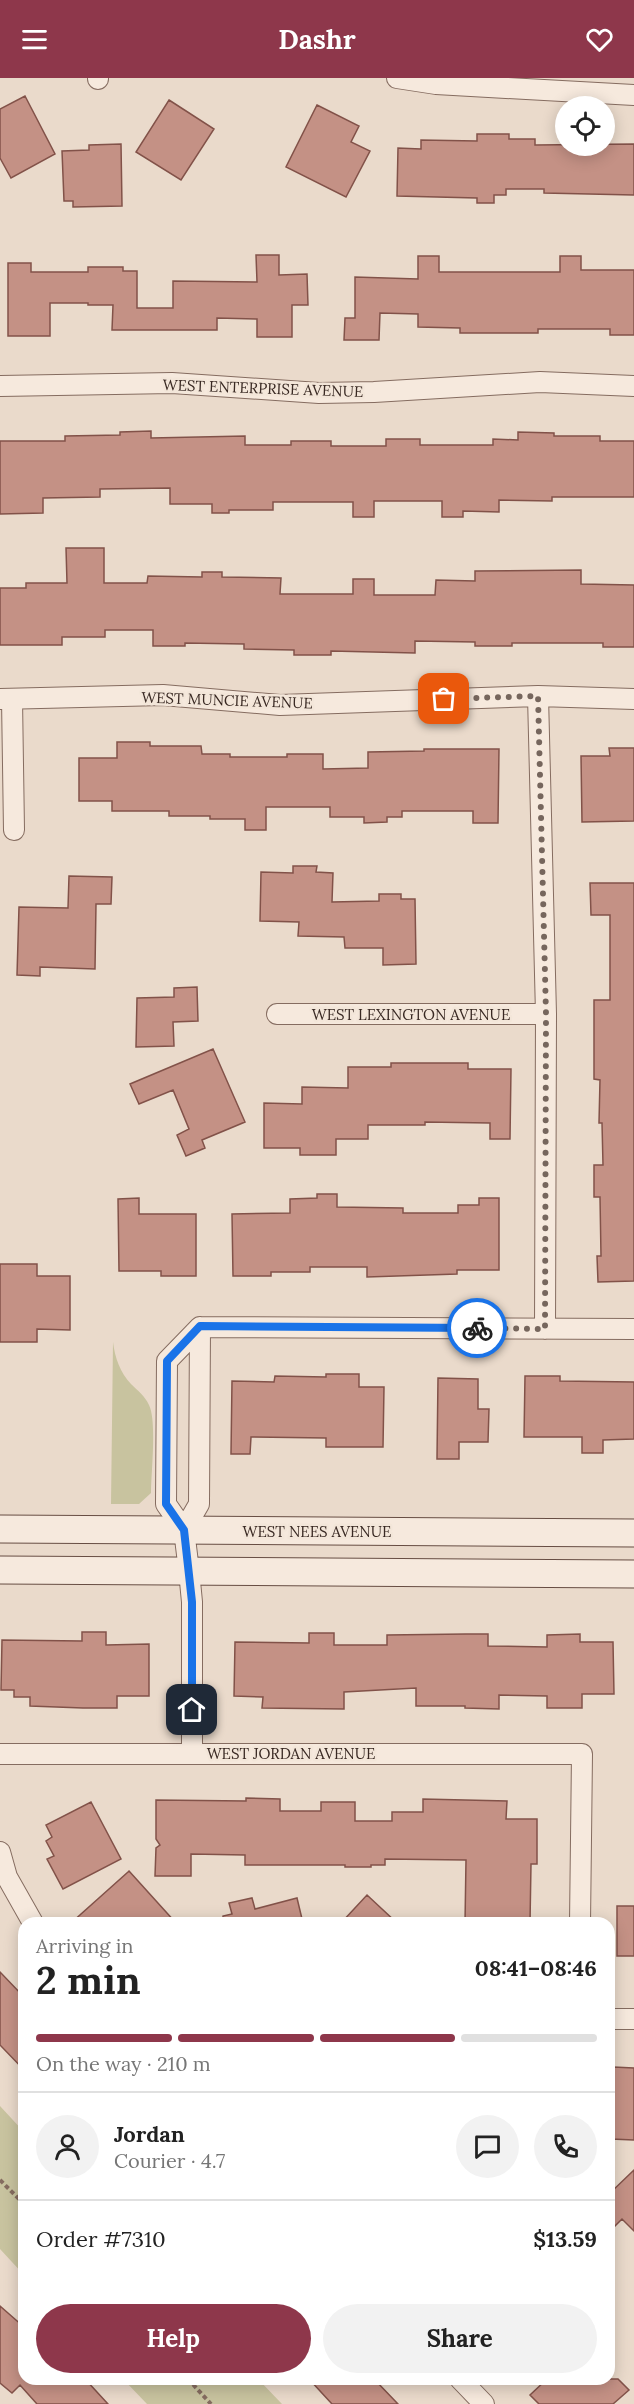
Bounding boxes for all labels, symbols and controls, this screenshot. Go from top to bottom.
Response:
text: Dashr [278,22,356,56]
icon: menu [18,23,51,56]
icon: heart [583,23,616,56]
map controls [555,96,615,156]
button: locate [555,96,615,156]
street label: WEST ENTERPRISE AVENUE [162,375,364,401]
pin [418,673,469,724]
icon: bag [427,682,460,715]
street label: WEST MUNCIE AVENUE [141,688,313,712]
street label: WEST LEXINGTON AVENUE [312,1005,510,1024]
courier [447,1298,507,1358]
icon: bike [461,1312,494,1345]
street label: WEST NEES AVENUE [243,1522,391,1541]
pin [166,1684,217,1735]
icon: home [175,1693,208,1726]
street label: WEST JORDAN AVENUE [207,1744,375,1763]
text: Arriving in [36,1933,133,1958]
text: 08:41–08:46 [475,1954,597,1982]
text: 2 min [36,1955,141,2005]
text: On the way · 210 m [36,2051,211,2076]
button: person [36,2115,99,2178]
button: chat [456,2115,519,2178]
button: phone [534,2115,597,2178]
text: Jordan [114,2120,185,2148]
text: Courier · 4.7 [114,2148,225,2173]
text: Order #7310 [36,2225,166,2253]
text: $13.59 [533,2225,597,2253]
button: Help [36,2304,311,2373]
button: Share [323,2304,597,2373]

